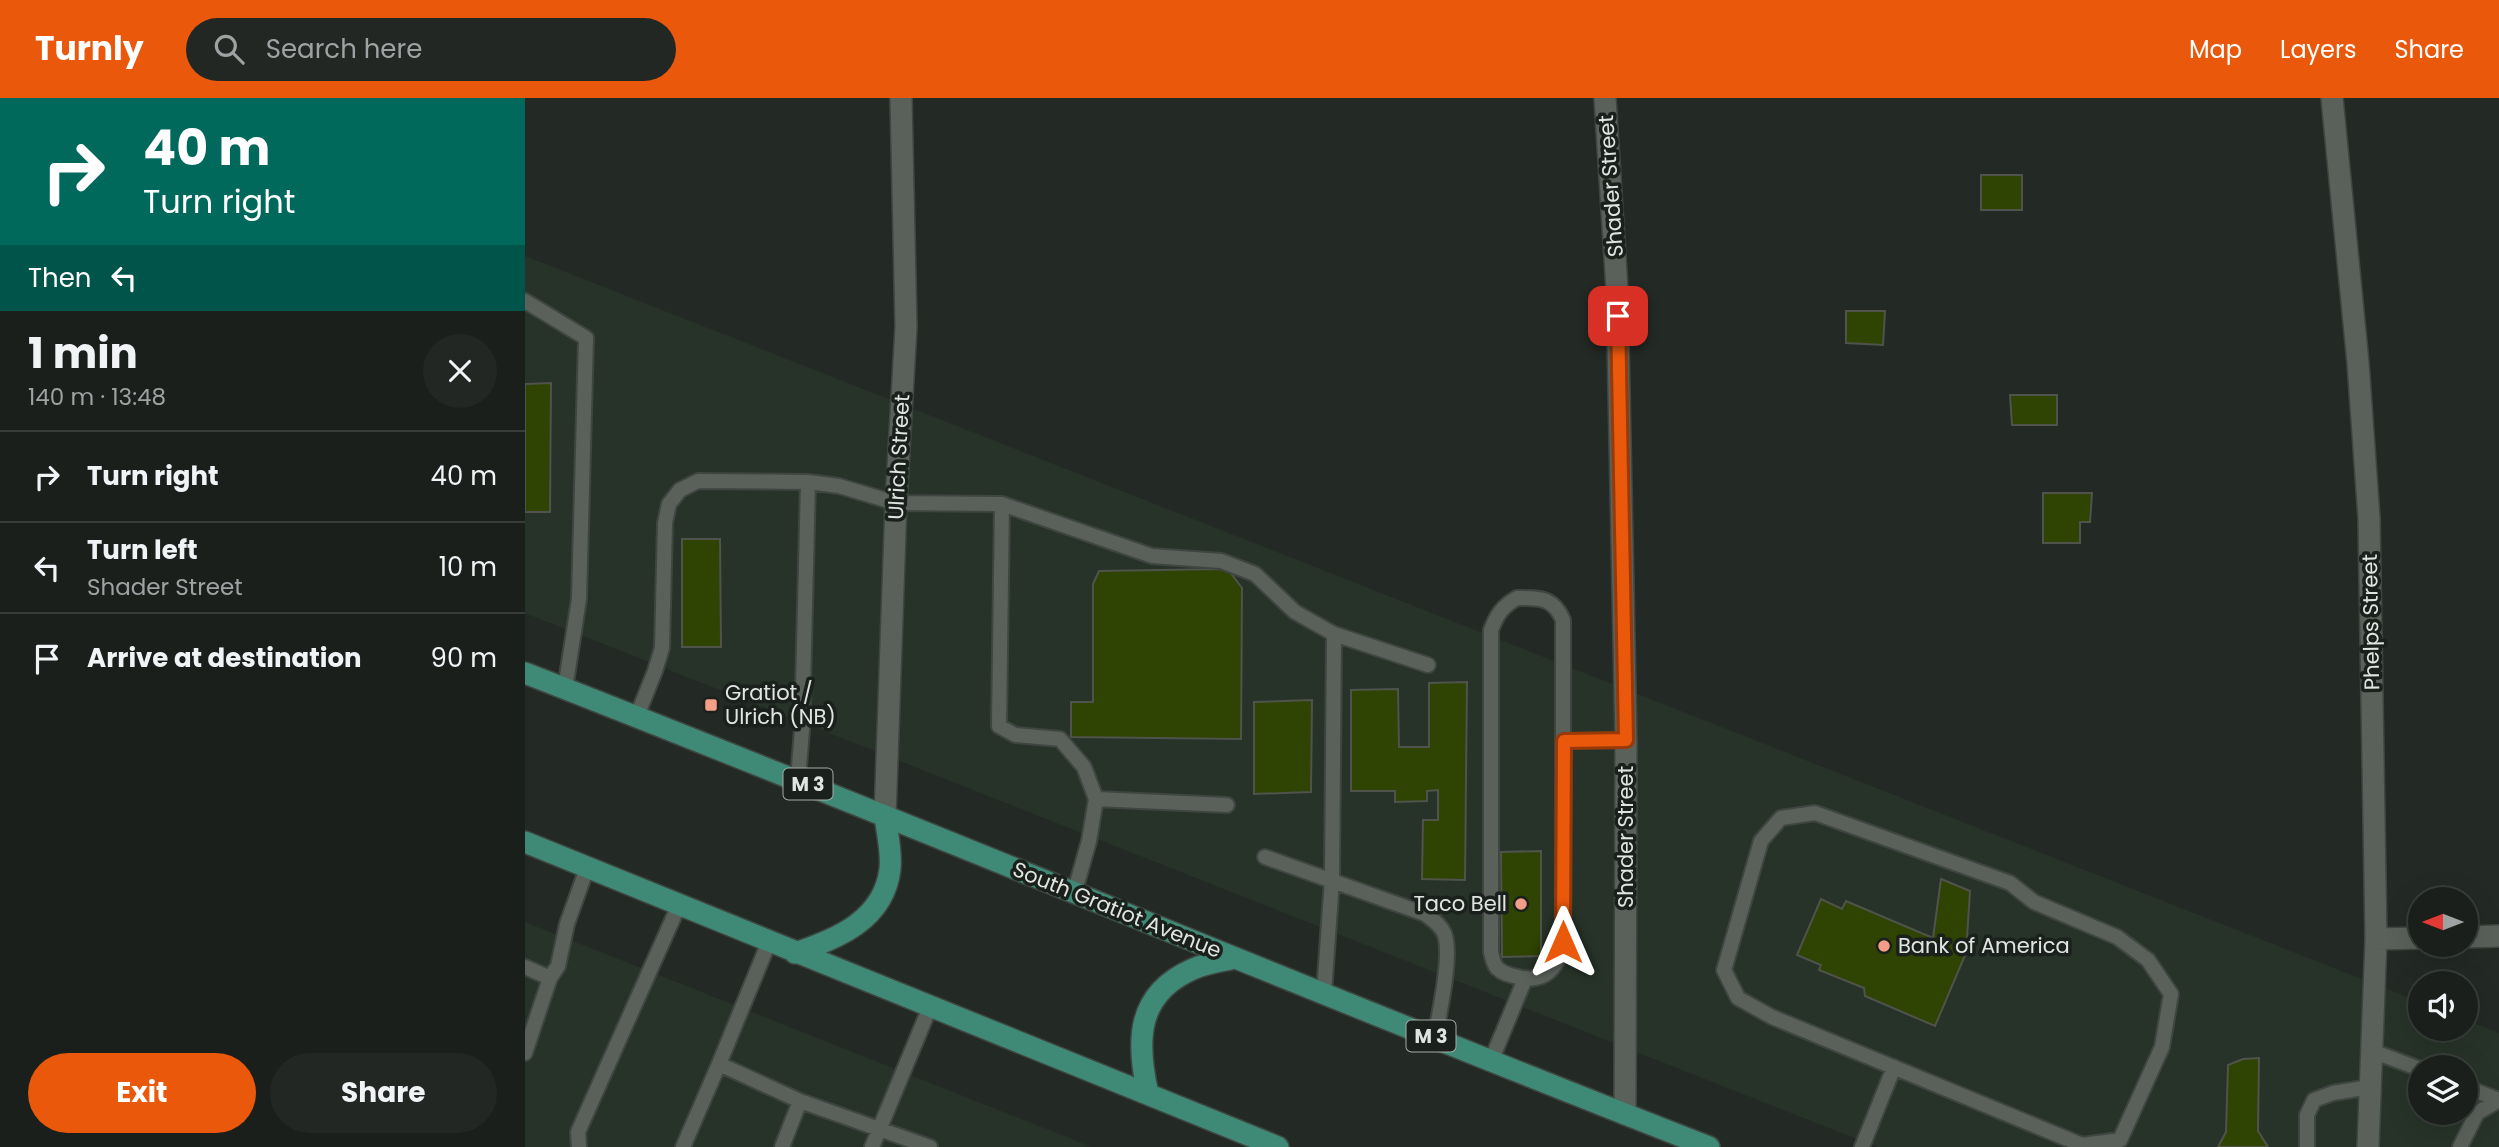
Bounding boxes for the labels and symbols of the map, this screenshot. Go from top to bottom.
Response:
street label: Shader Street [1591,114,1630,258]
pin [1588,286,1648,346]
street label: Ulrich Street [881,393,916,520]
street label: Phelps Street [2355,554,2386,690]
place label: Gratiot / Ulrich (NB) [725,678,836,731]
marker: Gratiot / Ulrich (NB) [703,697,719,713]
street label: Shader Street [1611,766,1640,908]
road number: M 3 [783,768,833,800]
street label: South Gratiot Avenue [1009,854,1226,965]
north arrow [2408,887,2478,957]
place label: Taco Bell [1413,889,1507,918]
marker: Taco Bell [1513,896,1529,912]
position arrow [1526,905,1600,979]
place label: Bank of America [1898,931,2070,960]
marker: Bank of America [1876,938,1892,954]
road number: M 3 [1406,1020,1455,1052]

